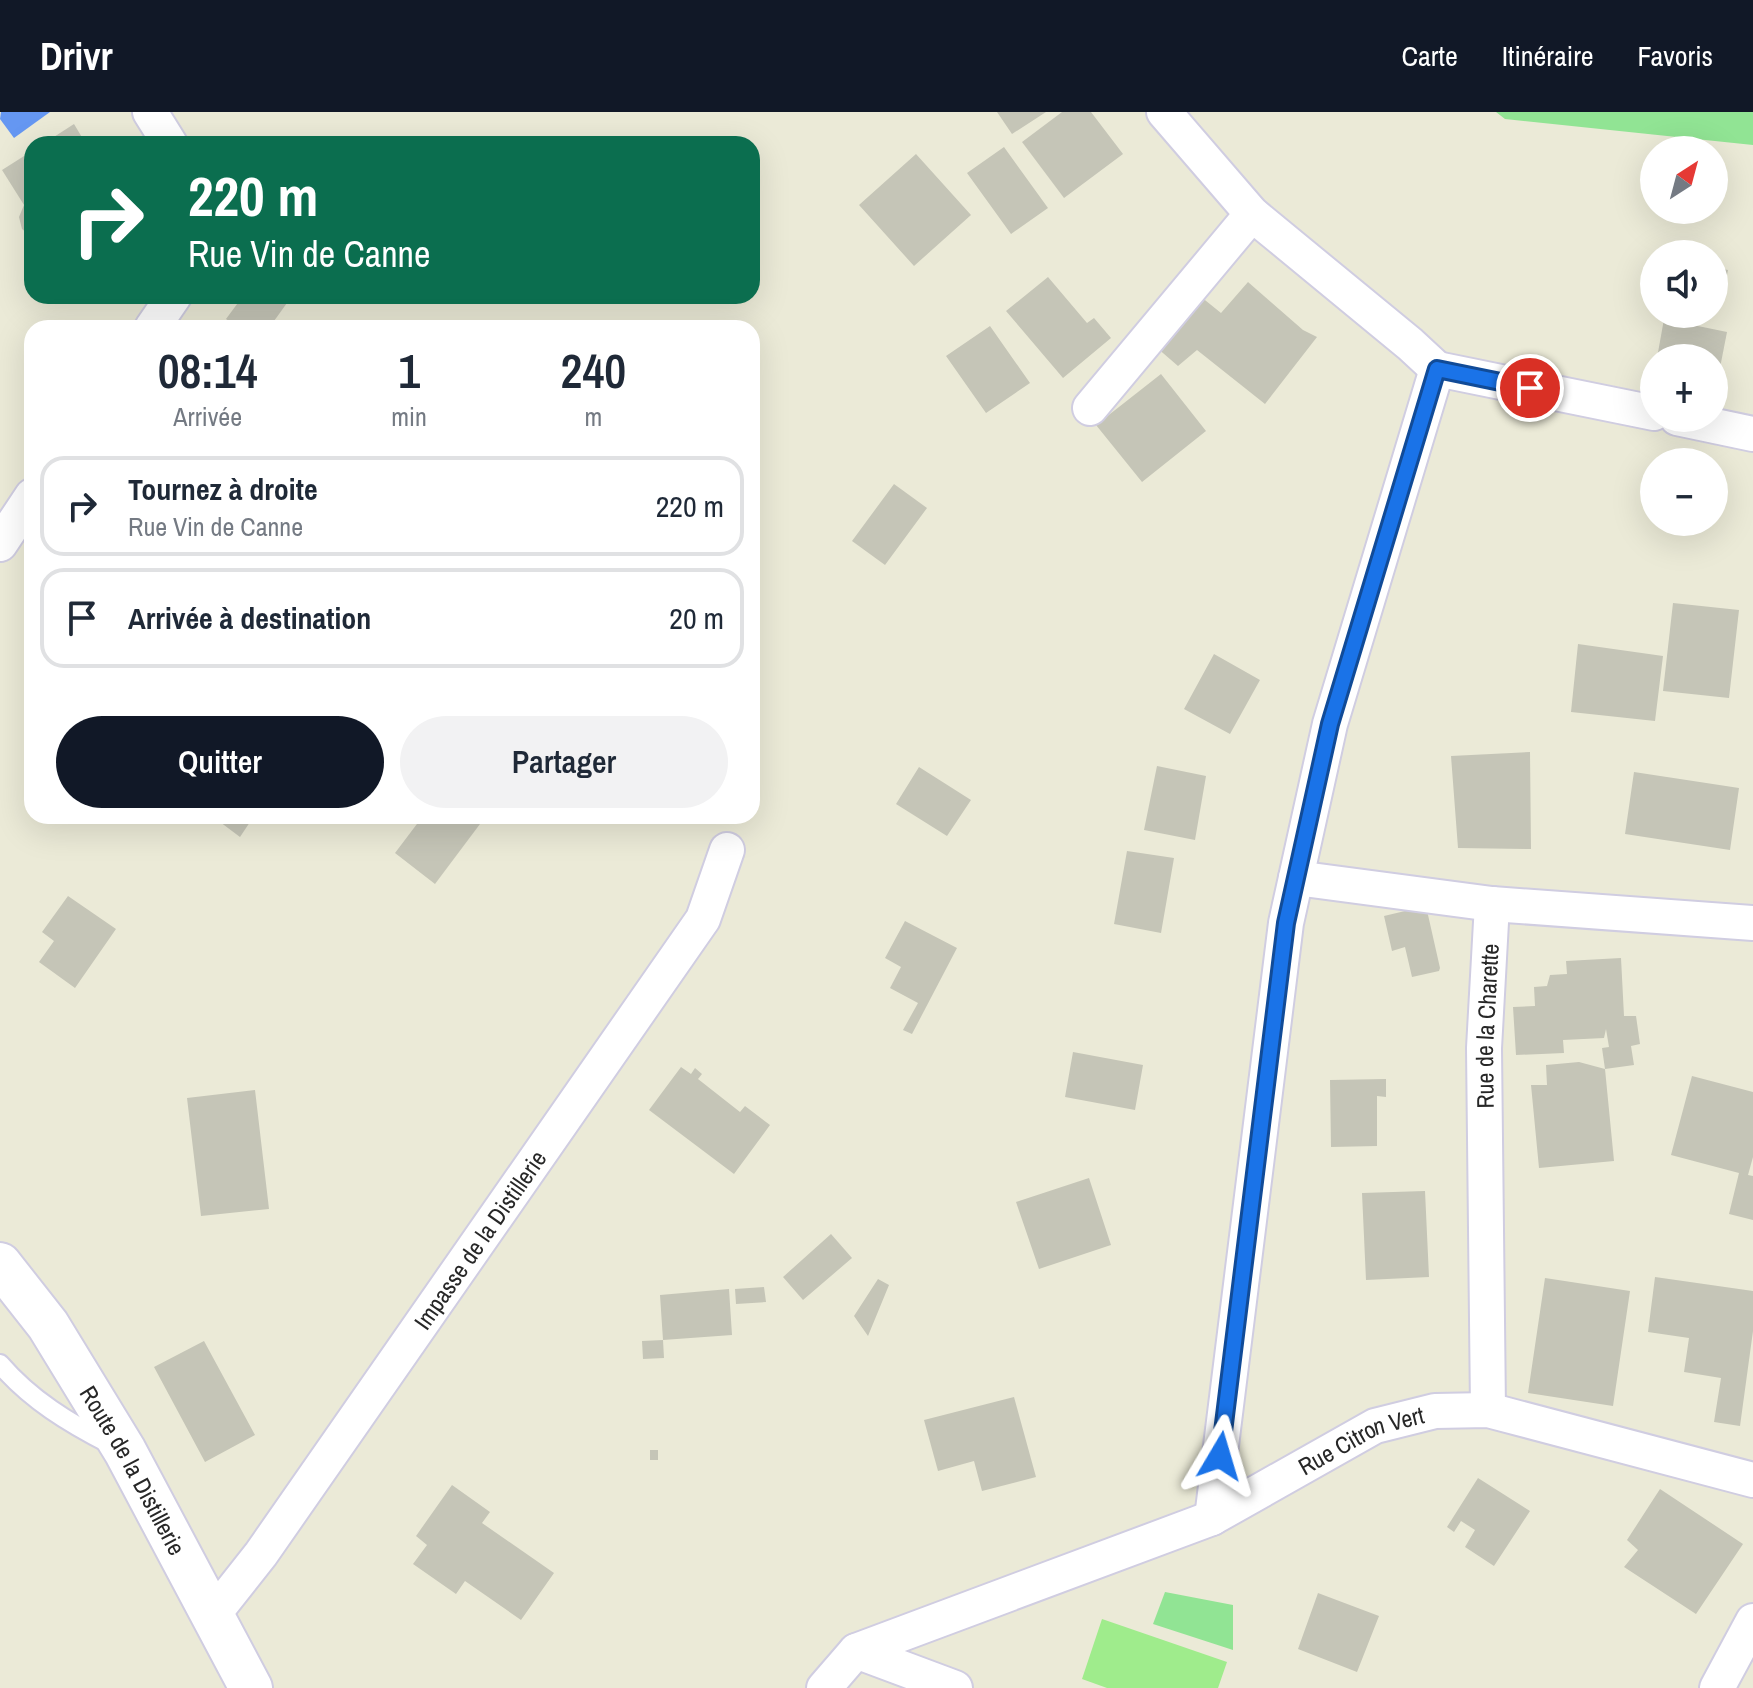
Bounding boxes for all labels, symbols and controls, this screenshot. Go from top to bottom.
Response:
text: Drivr [40,31,113,82]
text: Carte [1402,37,1458,75]
text: Itinéraire [1502,37,1594,75]
text: Favoris [1638,37,1713,75]
north arrow [1640,136,1728,224]
map controls [1640,136,1728,536]
text: 220 m [188,158,318,233]
icon: right [56,168,160,272]
text: Rue Vin de Canne [188,230,430,278]
button: sound [1640,240,1728,328]
text: 08:14 [158,338,258,403]
text: 1 [398,338,420,403]
text: 240 [561,338,626,403]
button: + [1640,344,1728,432]
pin [1496,354,1564,422]
icon: arrive [1508,366,1552,410]
text: Arrivée [173,399,242,434]
text: min [391,399,427,434]
text: m [585,399,602,434]
button: − [1640,448,1728,536]
text: Tournez à droite [128,469,318,509]
icon: right [60,484,104,528]
text: 220 m [656,486,724,526]
text: Rue Vin de Canne [128,509,303,544]
icon: arrive [60,596,104,640]
text: Arrivée à destination [128,598,371,638]
text: 20 m [669,598,724,638]
button: Quitter [56,716,384,808]
button: Partager [400,716,728,808]
street label: Rue de la Charette [1468,943,1506,1109]
street label: Impasse de la Distillerie [406,1144,553,1336]
street label: Route de la Distillerie [73,1379,193,1560]
street label: Rue Citron Vert [1292,1398,1428,1482]
position arrow [1178,1414,1262,1498]

